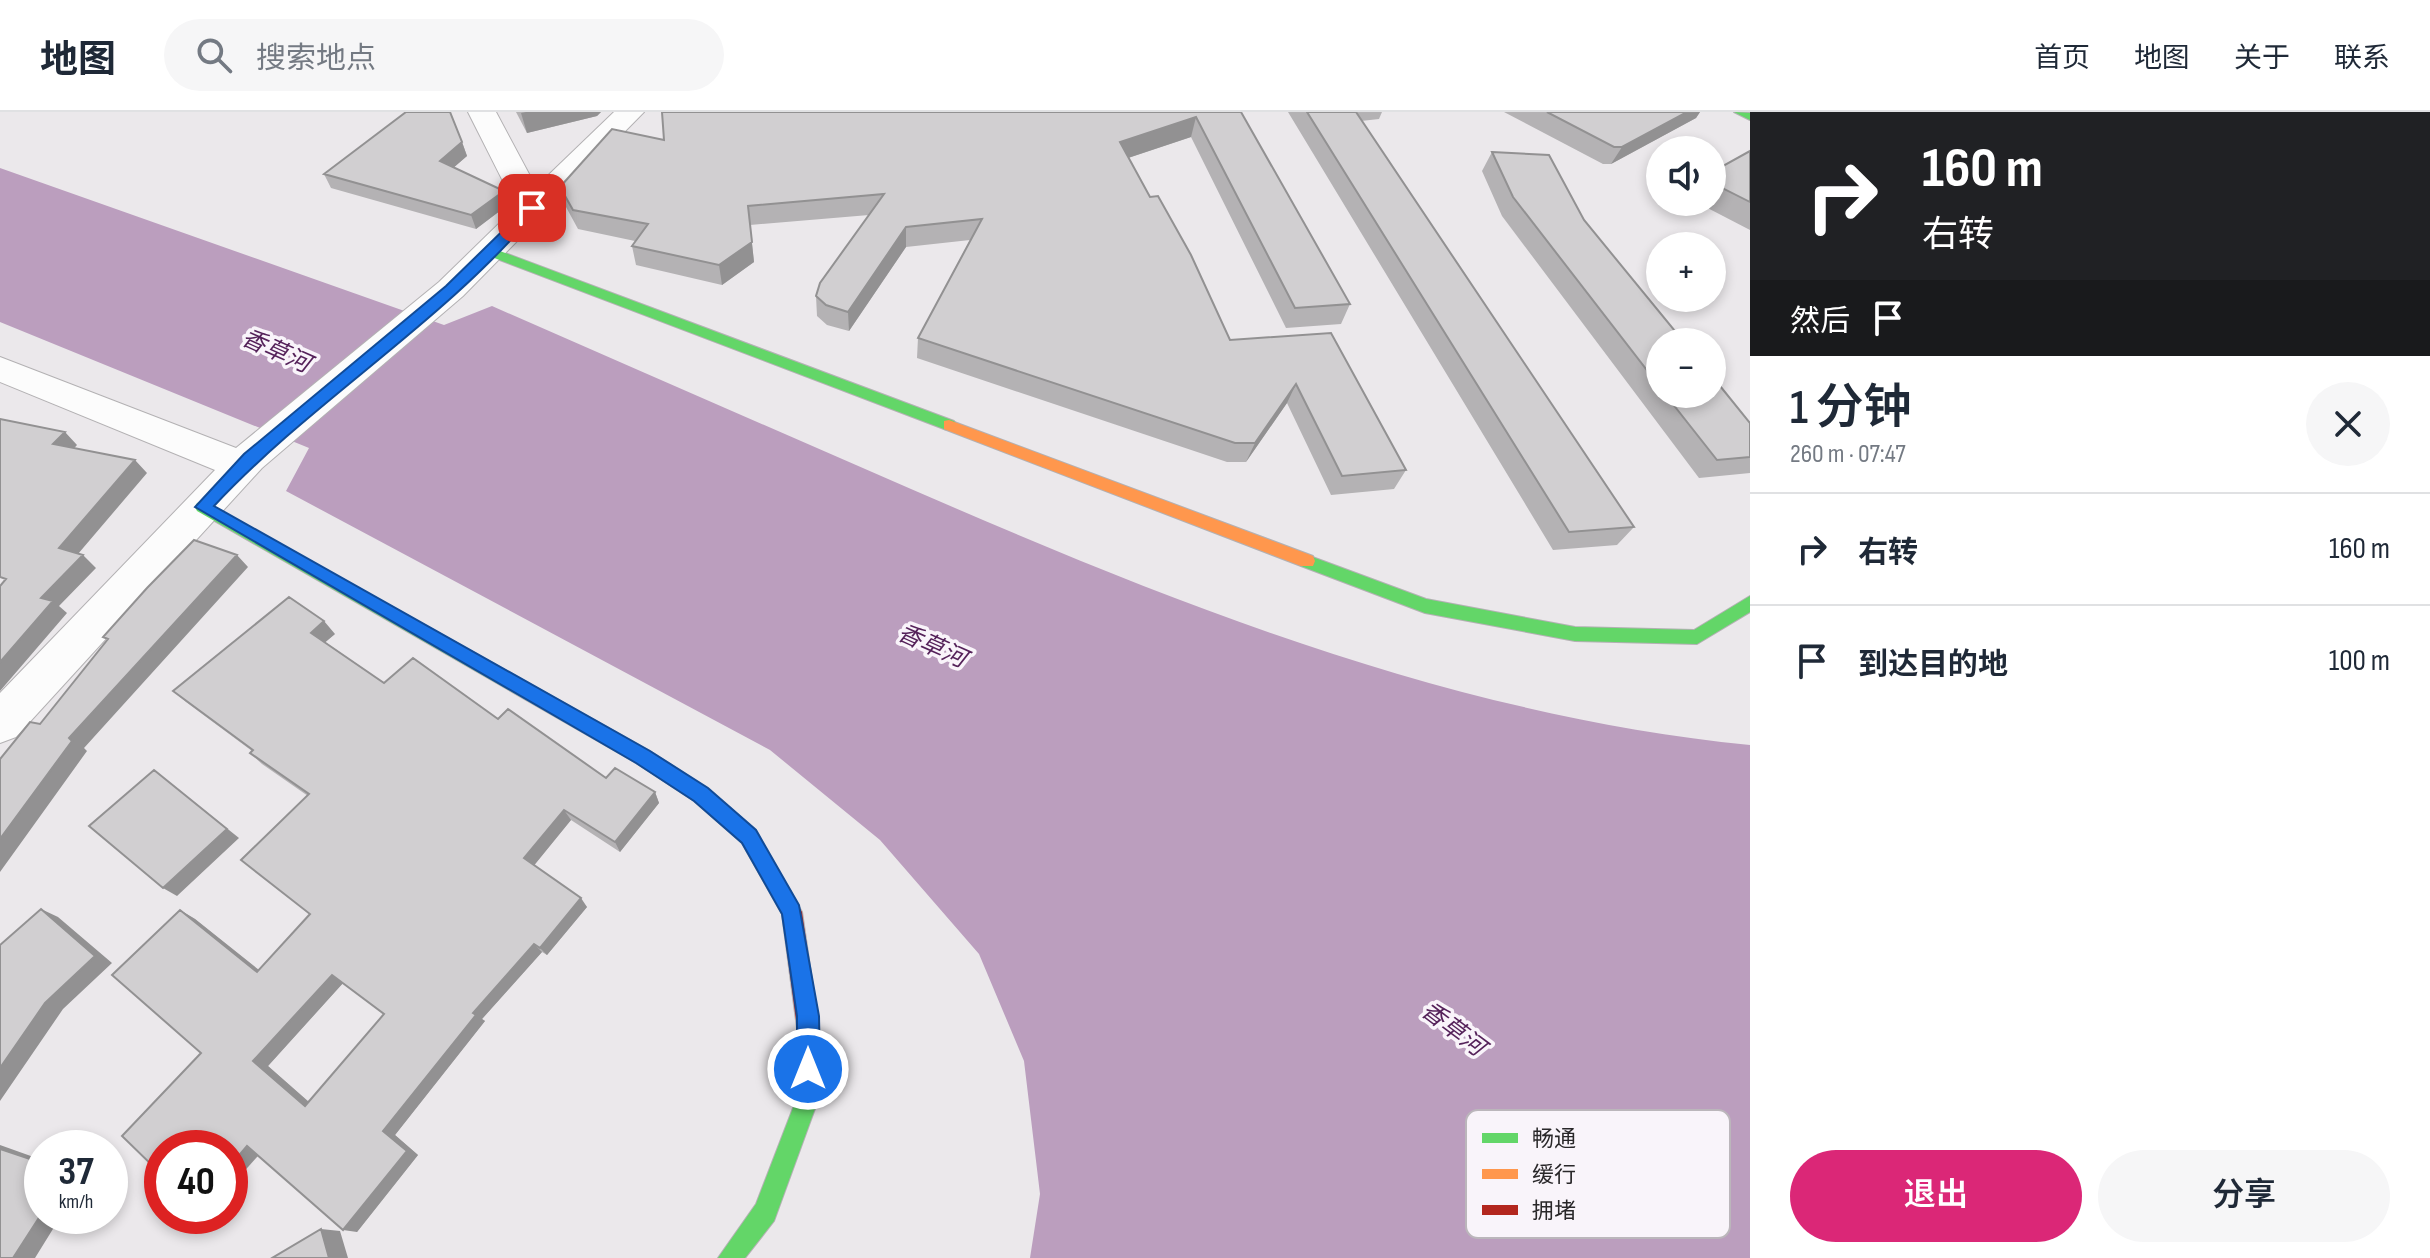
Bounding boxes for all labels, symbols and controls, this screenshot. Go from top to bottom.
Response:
search box [164,19,724,91]
icon: search [192,33,236,77]
text: 地图 [40,38,116,83]
text: 搜索地点 [256,41,376,77]
text: 首页 [2034,42,2090,75]
text: 地图 [2134,42,2190,75]
text: 关于 [2234,42,2290,75]
text: 联系 [2334,42,2390,75]
map controls [1646,136,1726,408]
button: sound [1646,136,1726,216]
text: 160 m [1922,136,2043,203]
icon: right [1790,144,1894,248]
pin [498,174,566,242]
icon: arrive [510,186,554,230]
text: 右转 [1922,214,1994,257]
button: + [1646,232,1726,312]
icon: arrive [1866,296,1910,340]
text: 然后 [1790,304,1850,340]
water label: 香草河 [237,323,318,381]
button: − [1646,328,1726,408]
text: 1 分钟 [1790,380,1912,437]
button: close [2306,382,2390,466]
text: 260 m · 07:47 [1790,439,1906,470]
icon: right [1790,527,1834,571]
text: 160 m [2329,531,2390,567]
text: 右转 [1858,535,1918,571]
water label: 香草河 [893,618,974,676]
icon: arrive [1790,639,1834,683]
text: 100 m [2329,643,2390,679]
text: 到达目的地 [1858,647,2008,683]
water label: 香草河 [1416,996,1494,1065]
position arrow [766,1027,850,1111]
legend [1466,1110,1730,1238]
text: 畅通 [1532,1126,1576,1153]
speed limit sign: 40 [144,1130,248,1234]
text: 37 [58,1148,94,1196]
button: 退出 [1790,1150,2082,1242]
button: 分享 [2098,1150,2390,1242]
text: 缓行 [1532,1162,1576,1189]
text: km/h [59,1190,93,1214]
text: 拥堵 [1532,1198,1576,1225]

